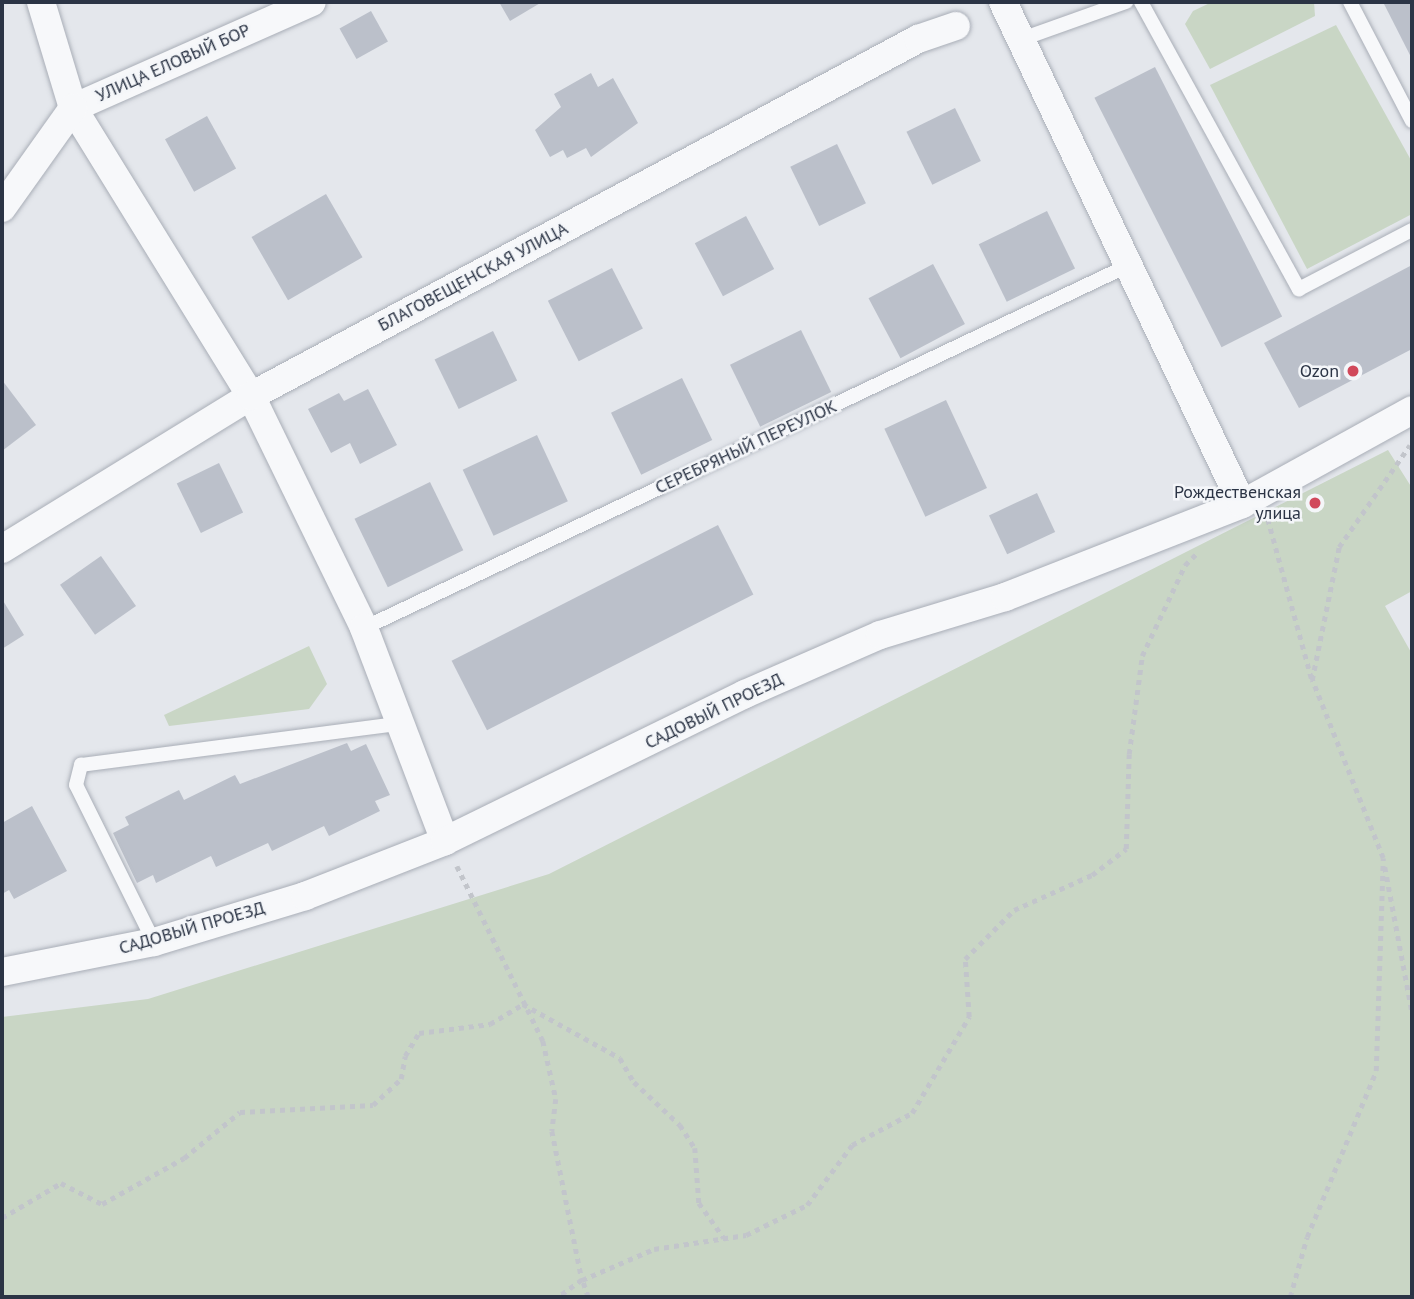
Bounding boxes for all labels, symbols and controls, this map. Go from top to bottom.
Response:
street label: УЛИЦА ЕЛОВЫЙ БОР [92,19,254,107]
street label: БЛАГОВЕЩЕНСКАЯ УЛИЦА [374,218,572,336]
place label: Ozon [1300,360,1339,382]
marker: Ozon [1345,363,1361,379]
street label: СЕРЕБРЯНЫЙ ПЕРЕУЛОК [652,395,840,499]
place label: Рождественская улица [1174,482,1301,524]
marker: Рождественская улица [1307,495,1323,511]
street label: САДОВЫЙ ПРОЕЗД [641,668,787,754]
street label: САДОВЫЙ ПРОЕЗД [116,897,268,959]

